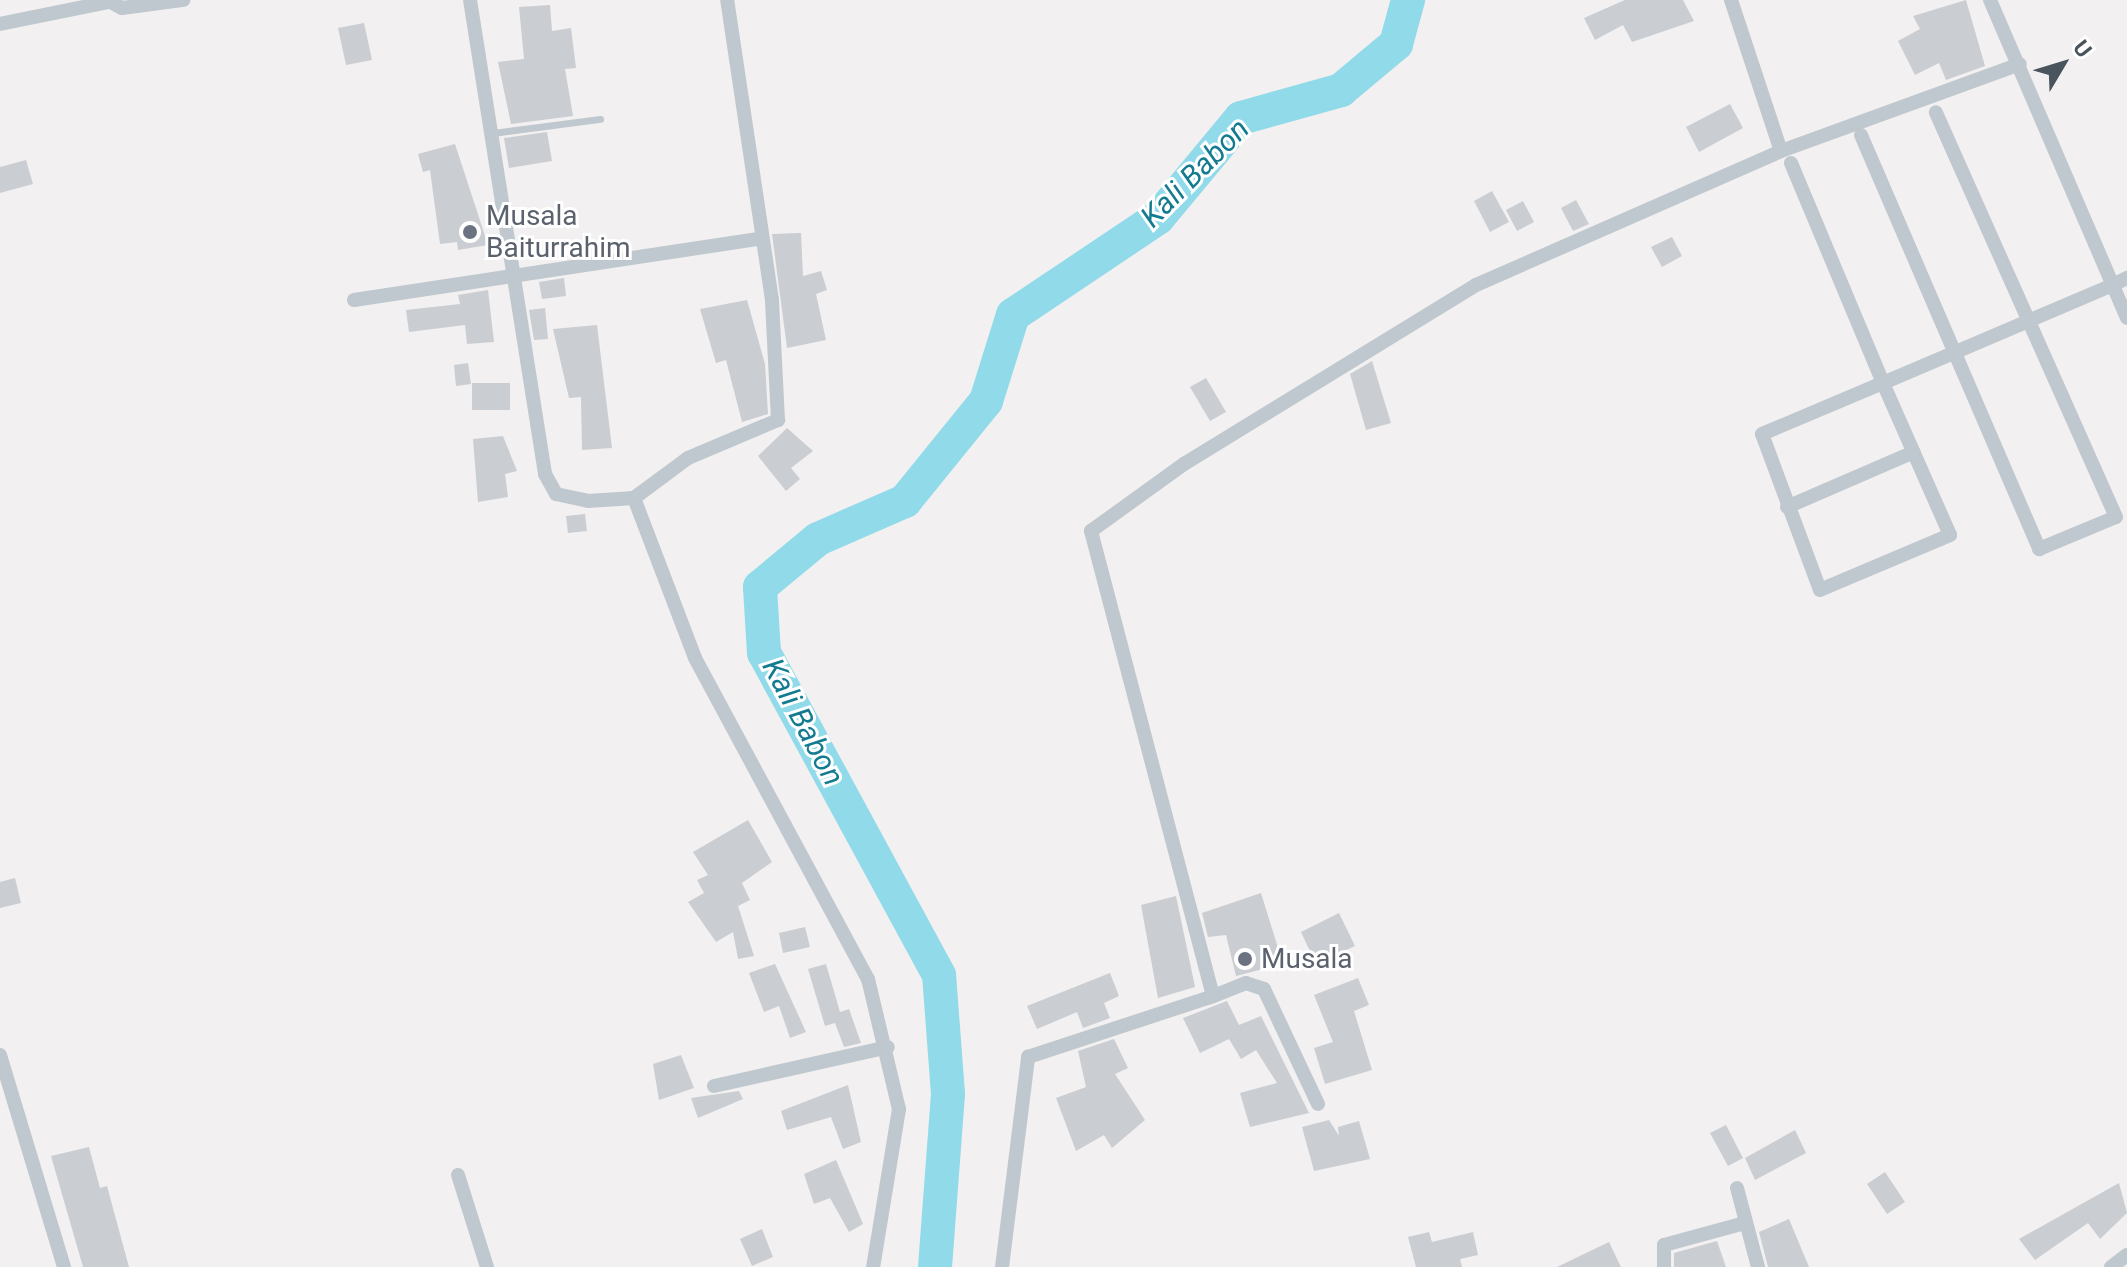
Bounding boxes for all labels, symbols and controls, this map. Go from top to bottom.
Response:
north arrow [2023,24,2103,104]
text: U [2068,35,2097,62]
water label: Kali Babon [1133,111,1257,235]
place label: Musala Baiturrahim [486,199,631,265]
marker: Musala Baiturrahim [461,223,479,241]
water label: Kali Babon [755,652,851,792]
place label: Musala [1261,942,1353,976]
marker: Musala [1236,950,1254,968]

